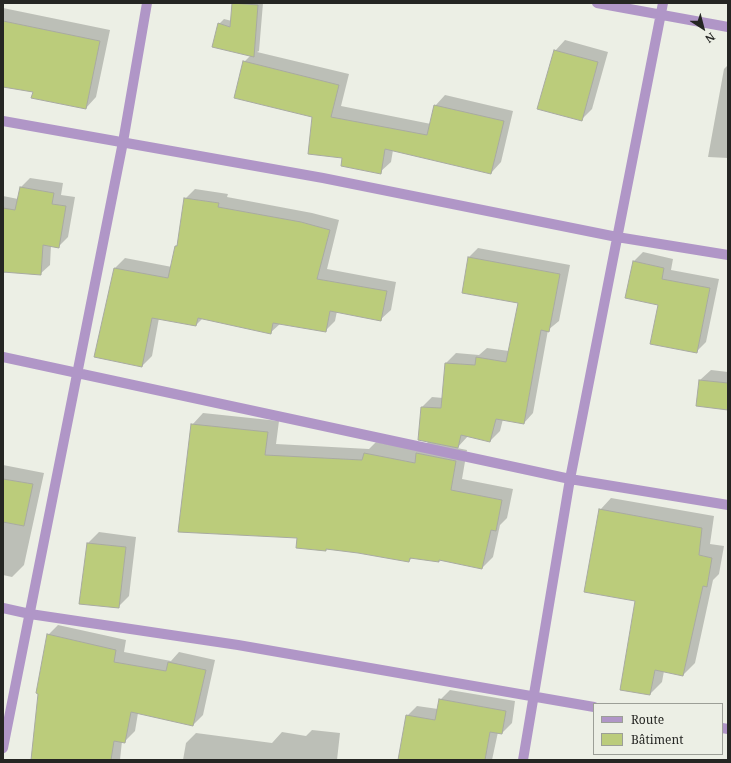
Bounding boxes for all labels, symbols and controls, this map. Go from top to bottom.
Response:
north arrow [683,8,723,48]
text: N [702,29,718,47]
legend [593,703,723,755]
text: Route [631,711,664,728]
text: Bâtiment [631,731,683,748]

